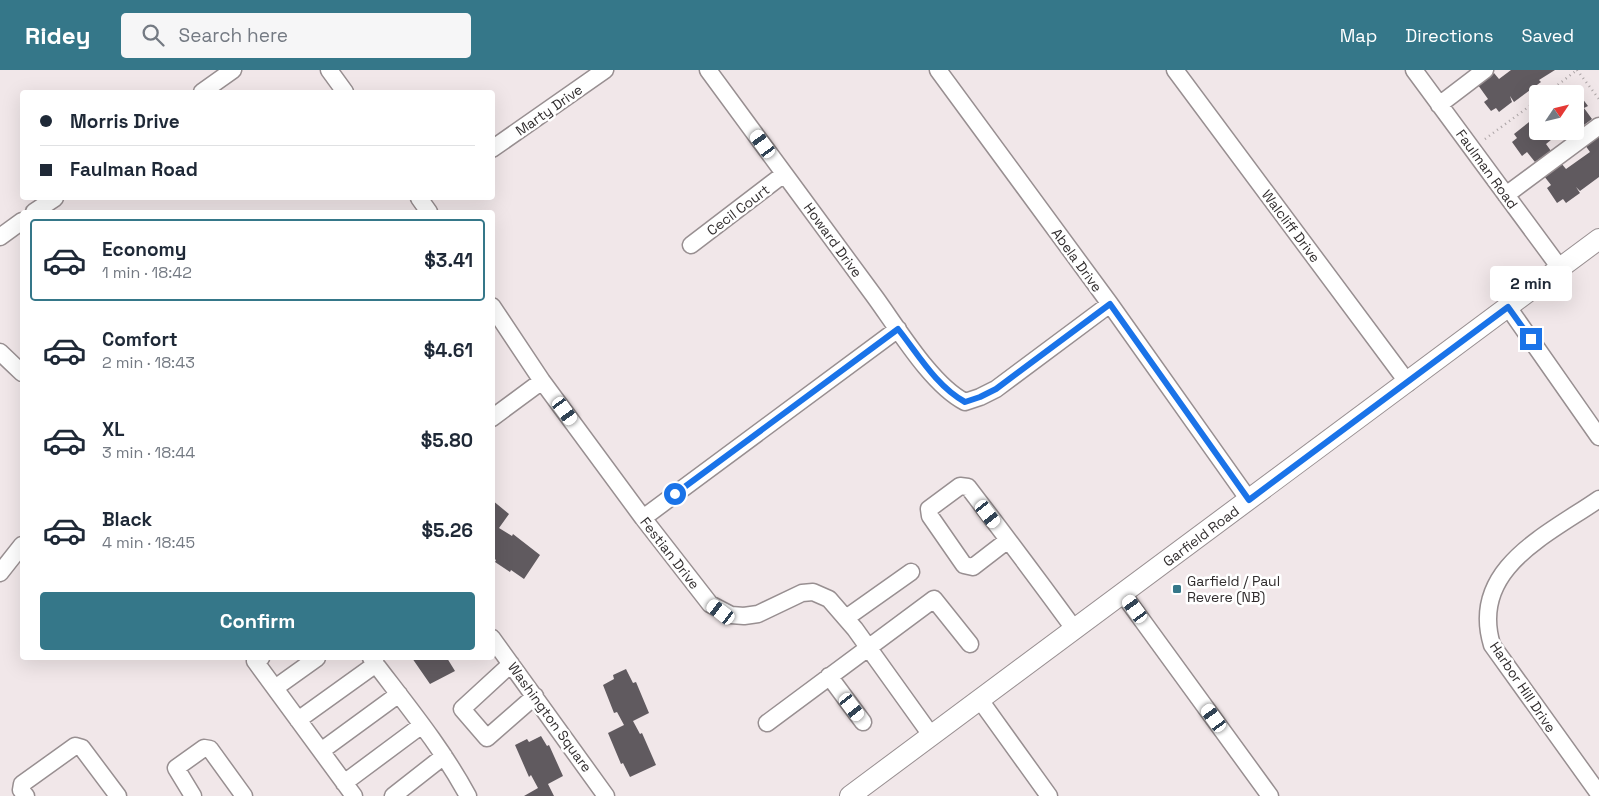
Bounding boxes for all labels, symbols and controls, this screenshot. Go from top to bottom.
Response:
search box [121,13,471,58]
text: Ridey [25,20,91,51]
icon: search [139,21,167,49]
text: Search here [179,23,288,48]
text: Map [1340,24,1377,47]
text: Directions [1405,24,1494,47]
text: Saved [1522,24,1574,47]
street label: Marty Drive [512,80,586,140]
north arrow [1529,85,1584,140]
map controls [1529,85,1584,140]
text: Morris Drive [70,109,180,134]
street label: Faulman Road [1452,126,1522,212]
car [748,127,777,161]
text: Faulman Road [70,157,198,182]
street label: Cecil Court [703,181,773,239]
street label: Walcliff Drive [1258,186,1324,266]
street label: Howard Drive [800,199,866,281]
street label: Abela Drive [1048,224,1106,296]
text: Economy [102,237,186,262]
icon: car [42,238,87,283]
text: $3.41 [424,248,473,273]
text: 1 min · 18:42 [102,262,192,283]
callout: 2 min [1490,266,1572,302]
text: 2 min [1510,273,1552,294]
text: Comfort [102,327,178,352]
icon: car [42,328,87,373]
route end [1520,328,1542,350]
text: $4.61 [424,338,473,363]
text: 2 min · 18:43 [102,352,195,373]
car [550,394,579,428]
text: XL [102,417,125,442]
icon: car [42,418,87,463]
text: $5.80 [421,428,473,453]
text: 3 min · 18:44 [102,442,195,463]
route start [664,483,686,505]
car [972,498,1003,530]
street label: Garfield Road [1159,502,1243,570]
text: Black [102,507,152,532]
icon: car [42,508,87,553]
street label: Festian Drive [636,513,704,593]
text: $5.26 [421,518,473,543]
text: 4 min · 18:45 [102,532,195,553]
place label: Garfield / Paul Revere (NB) [1187,572,1280,606]
marker: Garfield / Paul Revere (NB) [1171,583,1183,595]
button: Confirm [40,592,475,650]
car [1120,592,1149,626]
car [704,597,737,627]
street label: Harbor Hill Drive [1486,638,1560,736]
street label: Washington Square [504,658,596,776]
car [836,691,867,723]
car [1199,701,1228,735]

